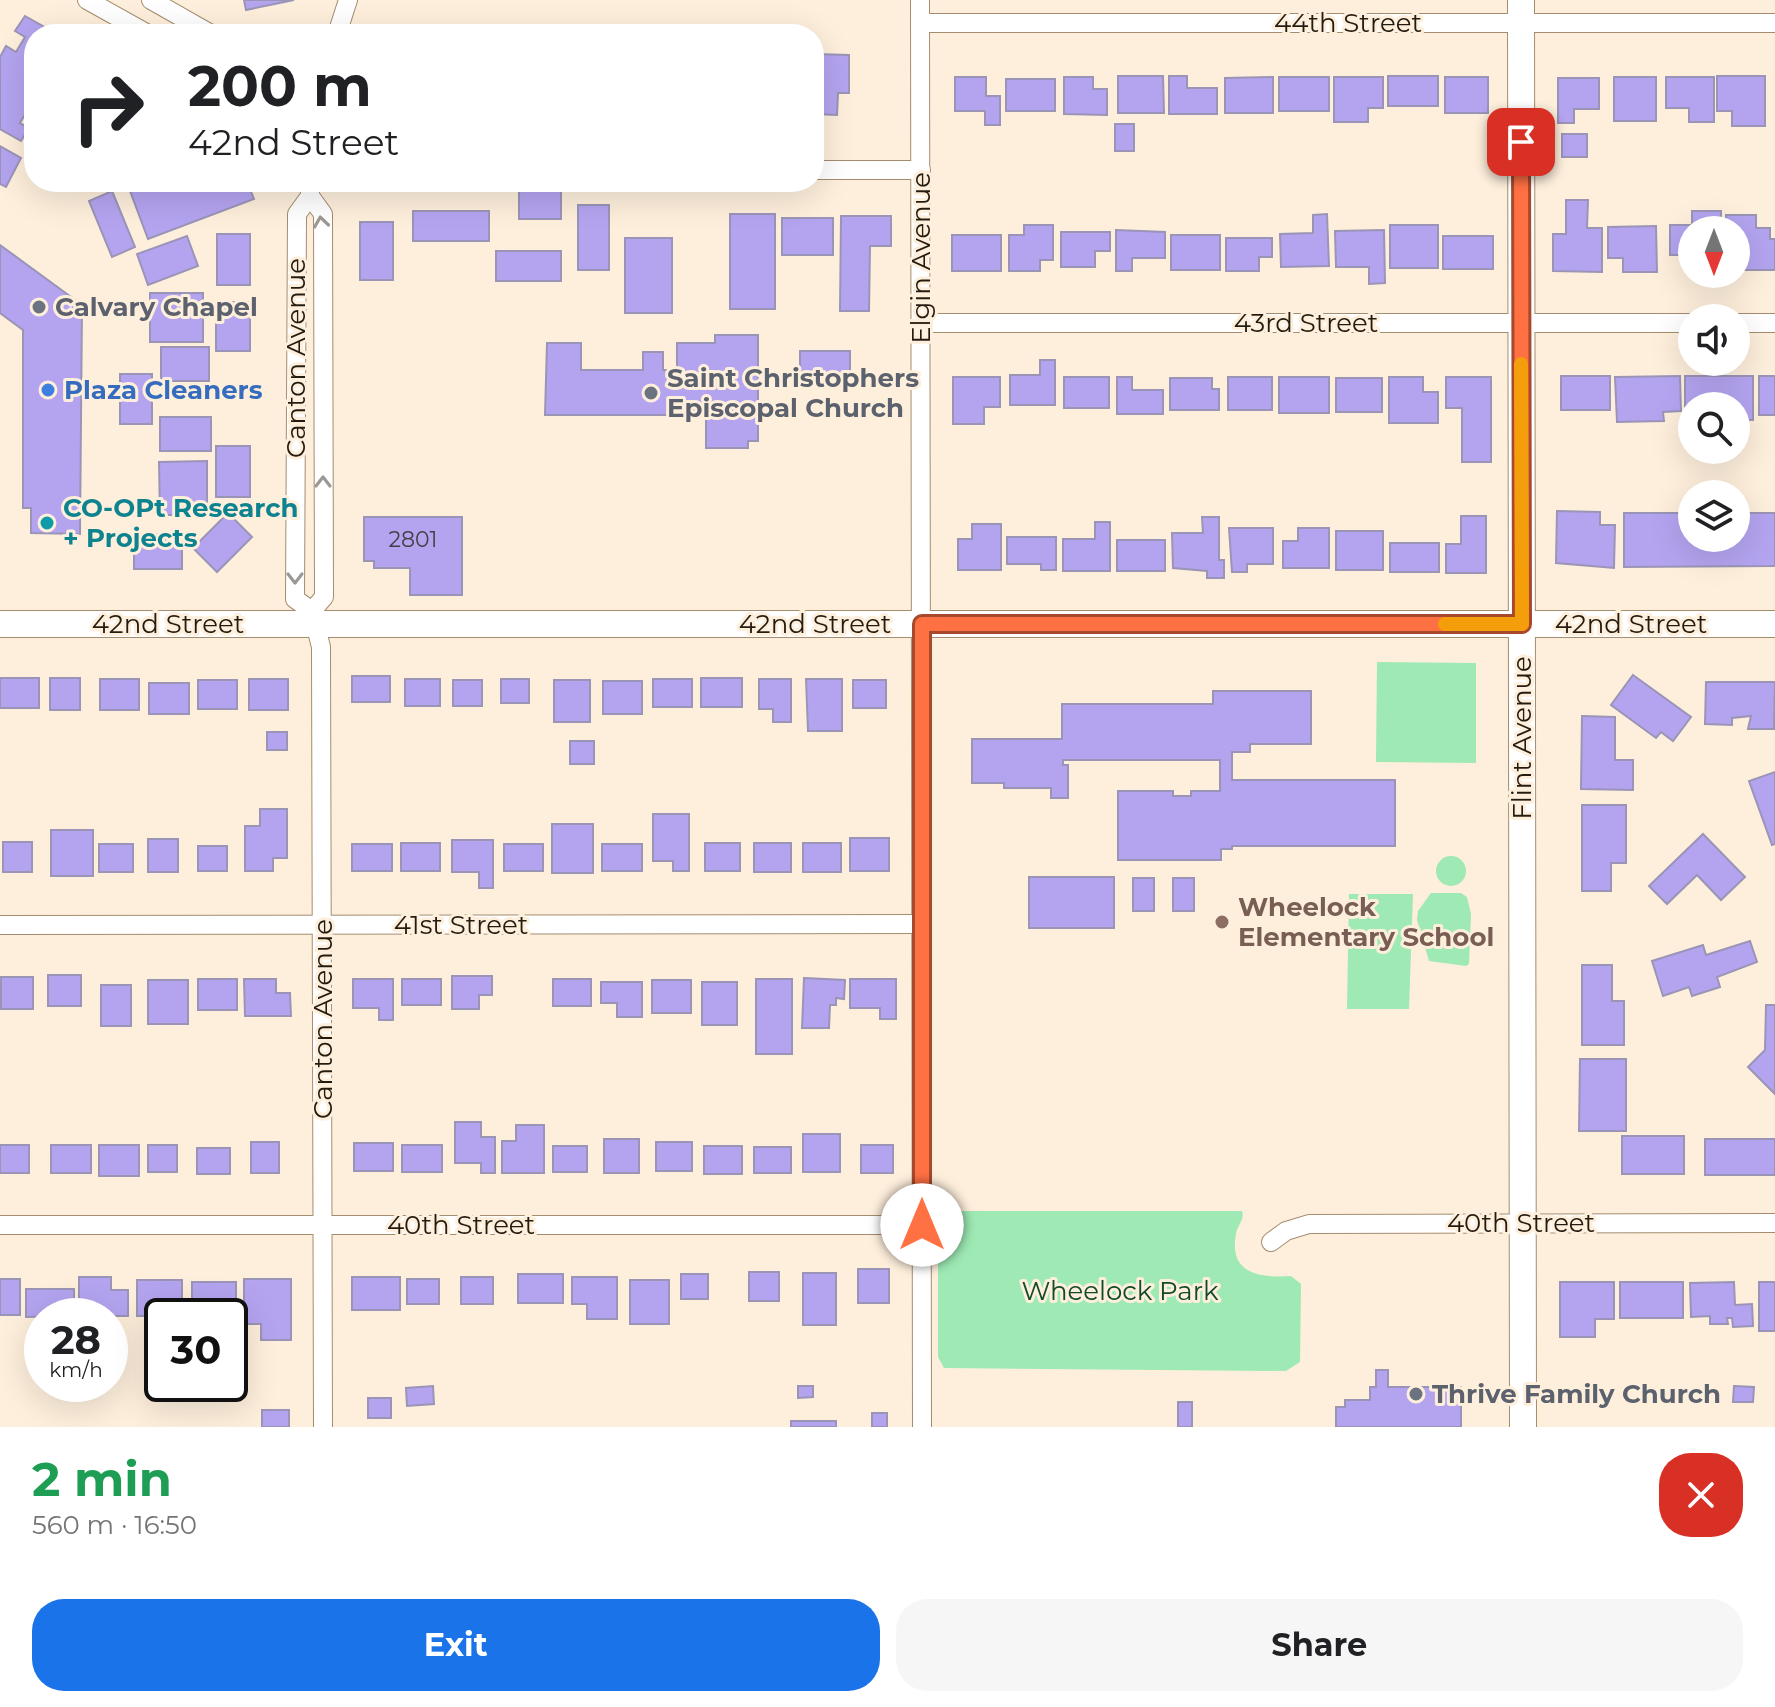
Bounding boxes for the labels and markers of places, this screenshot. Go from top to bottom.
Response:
pin [1487,108,1555,176]
place label: Calvary Chapel [55,291,258,323]
marker: Calvary Chapel [30,298,48,316]
place label: Saint Christophers Episcopal Church [667,362,919,424]
place label: Plaza Cleaners [64,374,263,406]
marker: Plaza Cleaners [39,381,57,399]
marker: Saint Christophers Episcopal Church [642,384,660,402]
place label: CO-OPt Research + Projects [63,492,299,554]
marker: CO-OPt Research + Projects [38,514,56,532]
place label: Wheelock Elementary School [1238,891,1494,953]
marker: Wheelock Elementary School [1213,913,1231,931]
place label: Thrive Family Church [1432,1378,1721,1410]
marker: Thrive Family Church [1407,1385,1425,1403]

